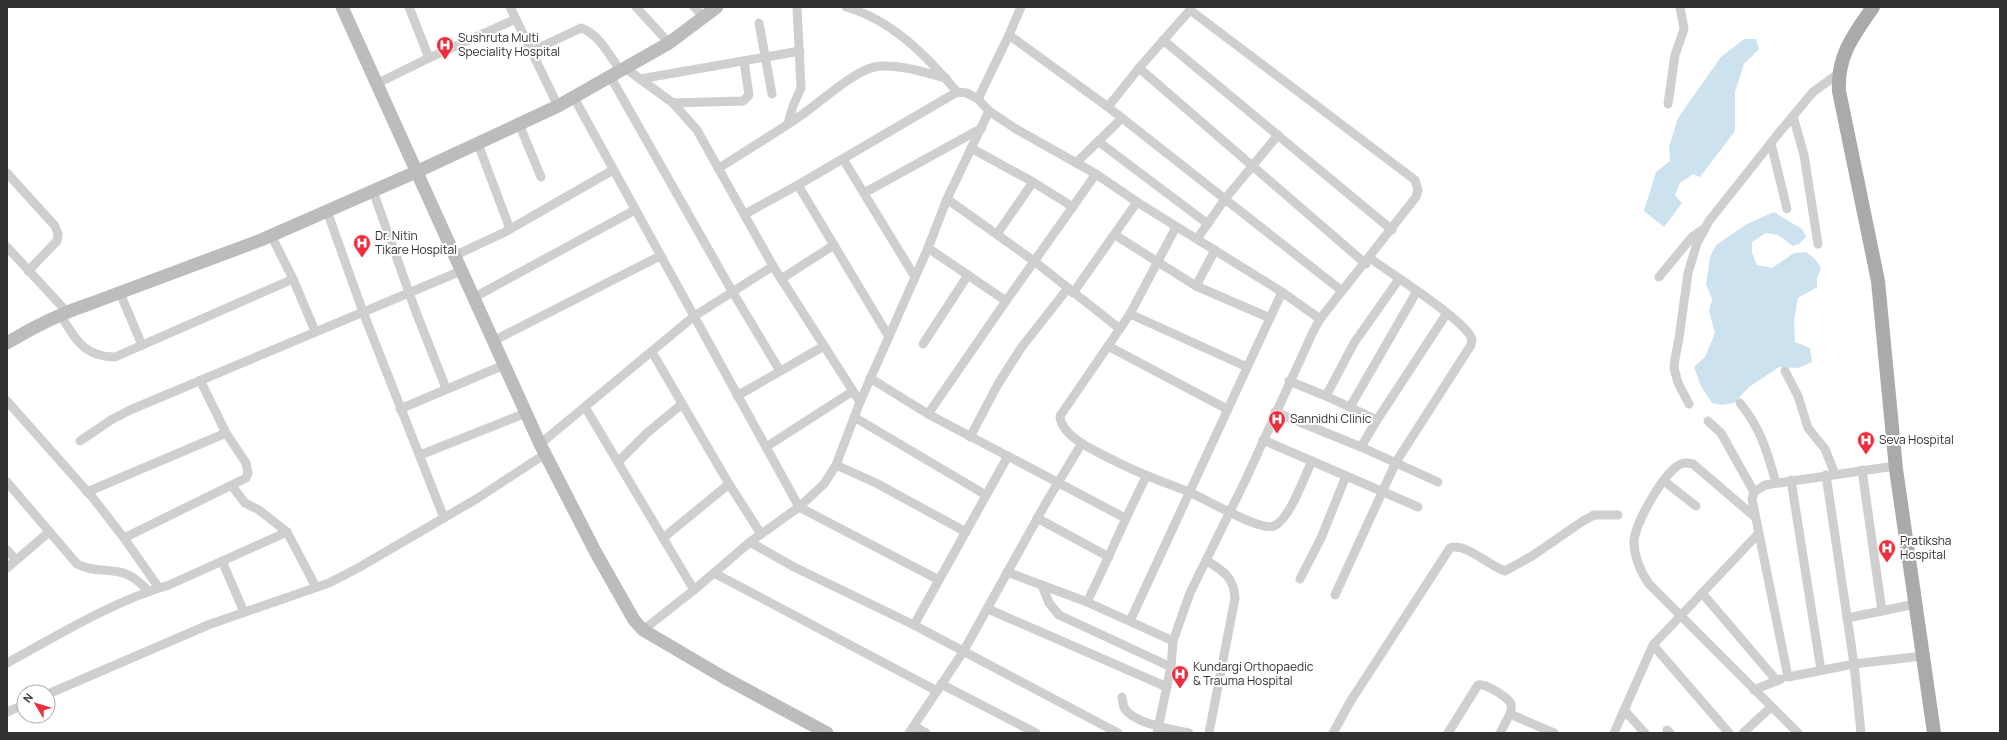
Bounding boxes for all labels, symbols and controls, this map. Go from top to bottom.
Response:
place label: Sushruta Multi Speciality Hospital [458,29,560,60]
hospital icon: Sushruta Multi Speciality Hospital [435,35,455,60]
place label: Dr. Nitin Tikare Hospital [375,227,457,258]
hospital icon: Dr. Nitin Tikare Hospital [352,233,372,258]
hospital icon: Sannidhi Clinic [1267,409,1287,434]
place label: Sannidhi Clinic [1290,410,1372,427]
hospital icon: Seva Hospital [1856,430,1876,455]
place label: Seva Hospital [1879,431,1954,448]
place label: Pratiksha Hospital [1900,532,1952,563]
hospital icon: Pratiksha Hospital [1877,538,1897,563]
place label: Kundargi Orthopaedic & Trauma Hospital [1193,658,1314,689]
hospital icon: Kundargi Orthopaedic & Trauma Hospital [1170,664,1190,689]
north arrow [16,684,56,724]
text: N [19,690,36,705]

